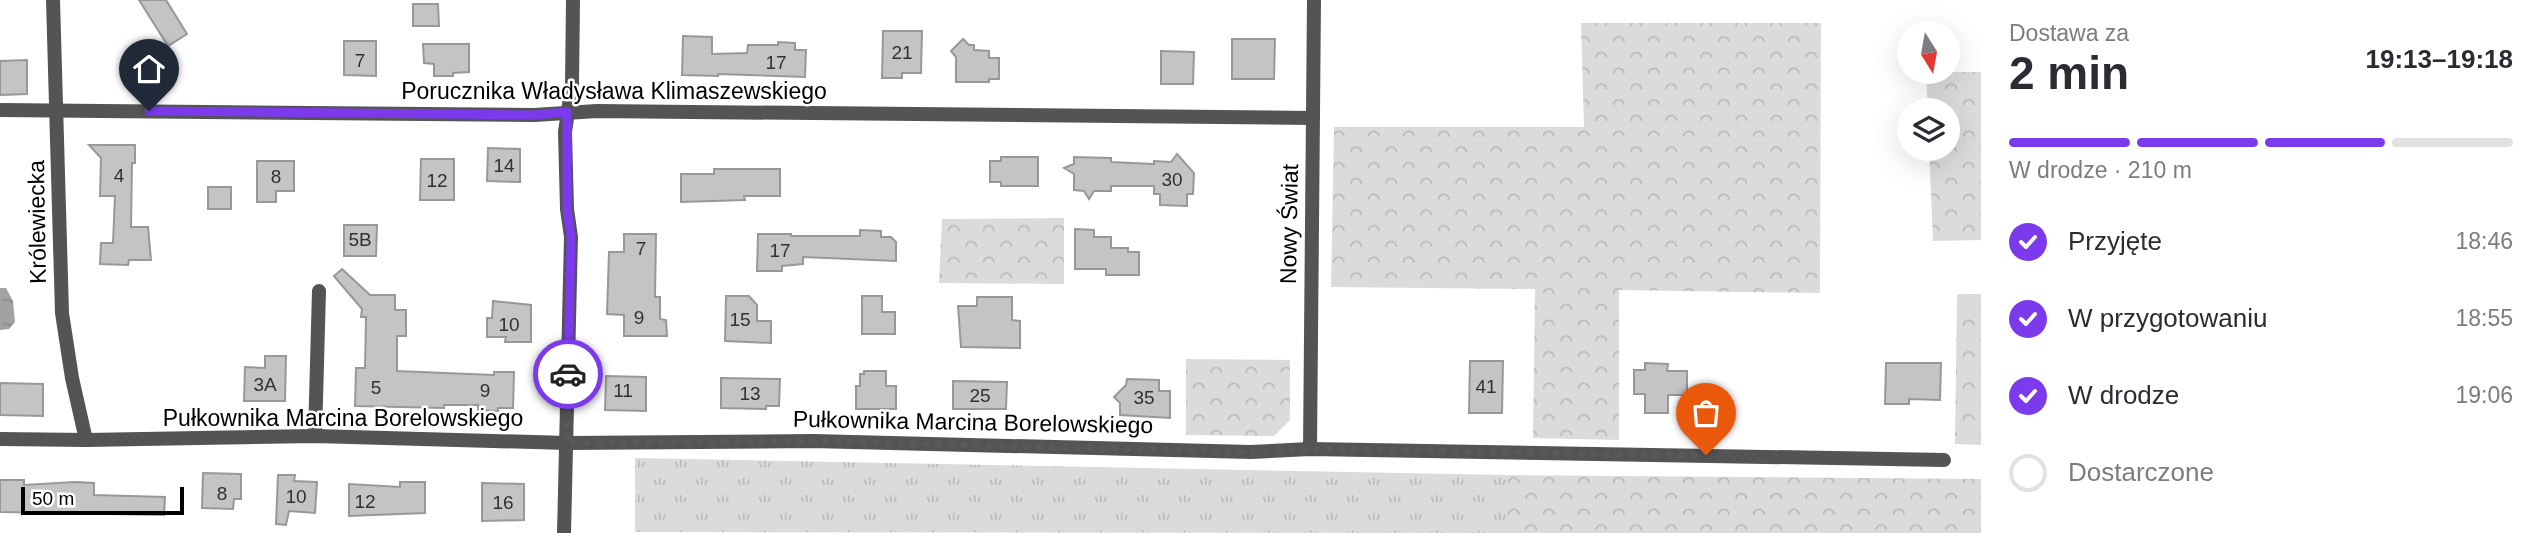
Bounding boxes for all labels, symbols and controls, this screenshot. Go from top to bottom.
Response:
text: Dostawa za [2009,20,2129,46]
north arrow [1897,21,1960,84]
map controls [1897,21,1960,161]
pin [119,39,179,111]
house number: 21 [891,42,913,63]
text: 19:13–19:18 [2366,44,2513,74]
text: 2 min [2009,47,2129,99]
icon: home [130,50,168,88]
house number: 7 [355,50,365,71]
house number: 17 [765,52,787,73]
street label: Porucznika Władysława Klimaszewskiego [401,78,827,104]
button: layers [1897,98,1960,161]
house number: 14 [493,155,515,176]
text: W drodze · 210 m [2009,157,2192,183]
street label: Królewiecka [23,160,51,284]
street label: Nowy Świat [1274,163,1303,284]
house number: 4 [114,165,125,186]
house number: 8 [271,166,281,187]
house number: 30 [1161,169,1183,190]
house number: 12 [426,170,448,191]
icon: check [2009,223,2047,261]
text: Przyjęte [2068,226,2162,256]
text: 18:46 [2455,228,2513,254]
house number: 5B [348,229,372,250]
house number: 7 [636,238,646,259]
house number: 17 [769,240,791,261]
icon: check [2009,300,2047,338]
text: W przygotowaniu [2068,303,2267,333]
text: 18:55 [2455,305,2513,331]
house number: 9 [634,307,644,328]
house number: 15 [729,309,751,330]
house number: 10 [498,314,520,335]
courier [533,339,603,409]
icon: car [549,355,587,393]
house number: 3A [253,374,277,395]
house number: 41 [1475,376,1497,397]
house number: 5 [371,377,381,398]
icon: check [2009,377,2047,415]
house number: 9 [480,380,490,401]
house number: 11 [613,380,633,401]
text: W drodze [2068,380,2179,410]
text: 19:06 [2455,382,2513,408]
house number: 13 [739,383,761,404]
pin [1676,383,1736,455]
house number: 25 [969,385,991,406]
house number: 35 [1133,387,1155,408]
icon: bag [1687,394,1725,432]
street label: Pułkownika Marcina Borelowskiego [163,405,523,431]
street label: Pułkownika Marcina Borelowskiego [793,406,1153,438]
text: Dostarczone [2068,457,2214,487]
house number: 8 [217,483,227,504]
scale bar [21,484,184,516]
house number: 10 [285,486,307,507]
text: 50 m [32,488,74,509]
house number: 12 [354,491,376,512]
house number: 16 [492,492,514,513]

